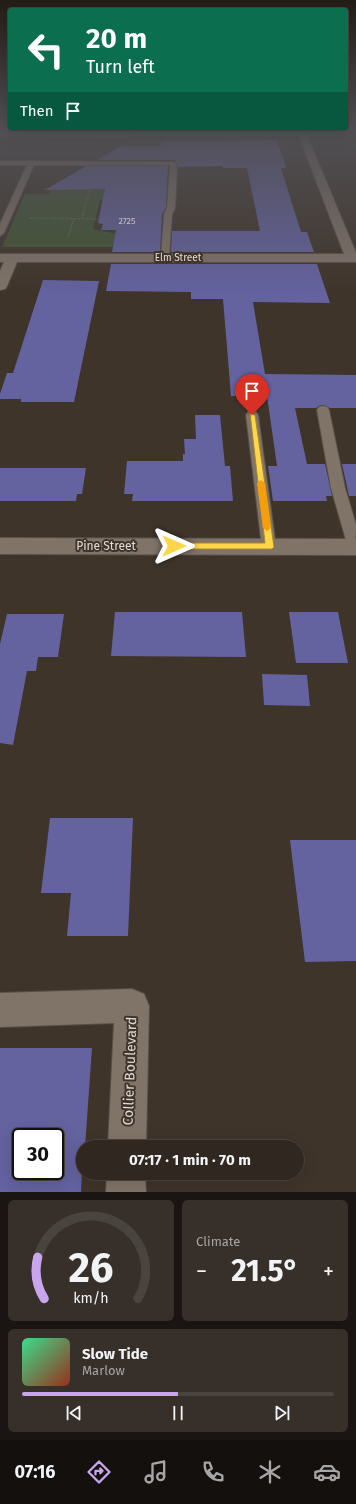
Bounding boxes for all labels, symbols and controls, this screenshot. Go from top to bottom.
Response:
text: 20 m [86,22,147,55]
icon: left [20,24,72,76]
text: Turn left [86,56,155,78]
icon: arrive [62,100,84,122]
text: Then [20,102,54,120]
house number: 2725 [118,216,136,226]
street label: Elm Street [155,252,202,264]
pin [235,374,269,415]
icon: arrive [241,380,263,402]
position arrow [153,525,195,567]
street label: Pine Street [76,539,136,553]
street label: Collier Boulevard [120,1016,140,1126]
speed limit sign: 30 [12,1128,64,1180]
text: 07:17 · 1 min · 70 m [129,1151,251,1169]
text: Climate [196,1234,240,1249]
text: 26 [69,1242,113,1292]
text: 21.5° [231,1253,299,1289]
text: − [196,1258,207,1285]
text: + [323,1258,334,1285]
text: km/h [73,1289,109,1306]
text: Slow Tide [82,1345,148,1363]
text: Marlow [82,1363,125,1378]
icon: previous [63,1402,85,1424]
icon: pause [167,1402,189,1424]
icon: next [271,1402,293,1424]
icon: directions [85,1458,113,1486]
icon: music [142,1458,170,1486]
icon: phone [199,1458,227,1486]
icon: climate [256,1458,284,1486]
icon: car [313,1458,341,1486]
text: 07:16 [15,1461,55,1483]

